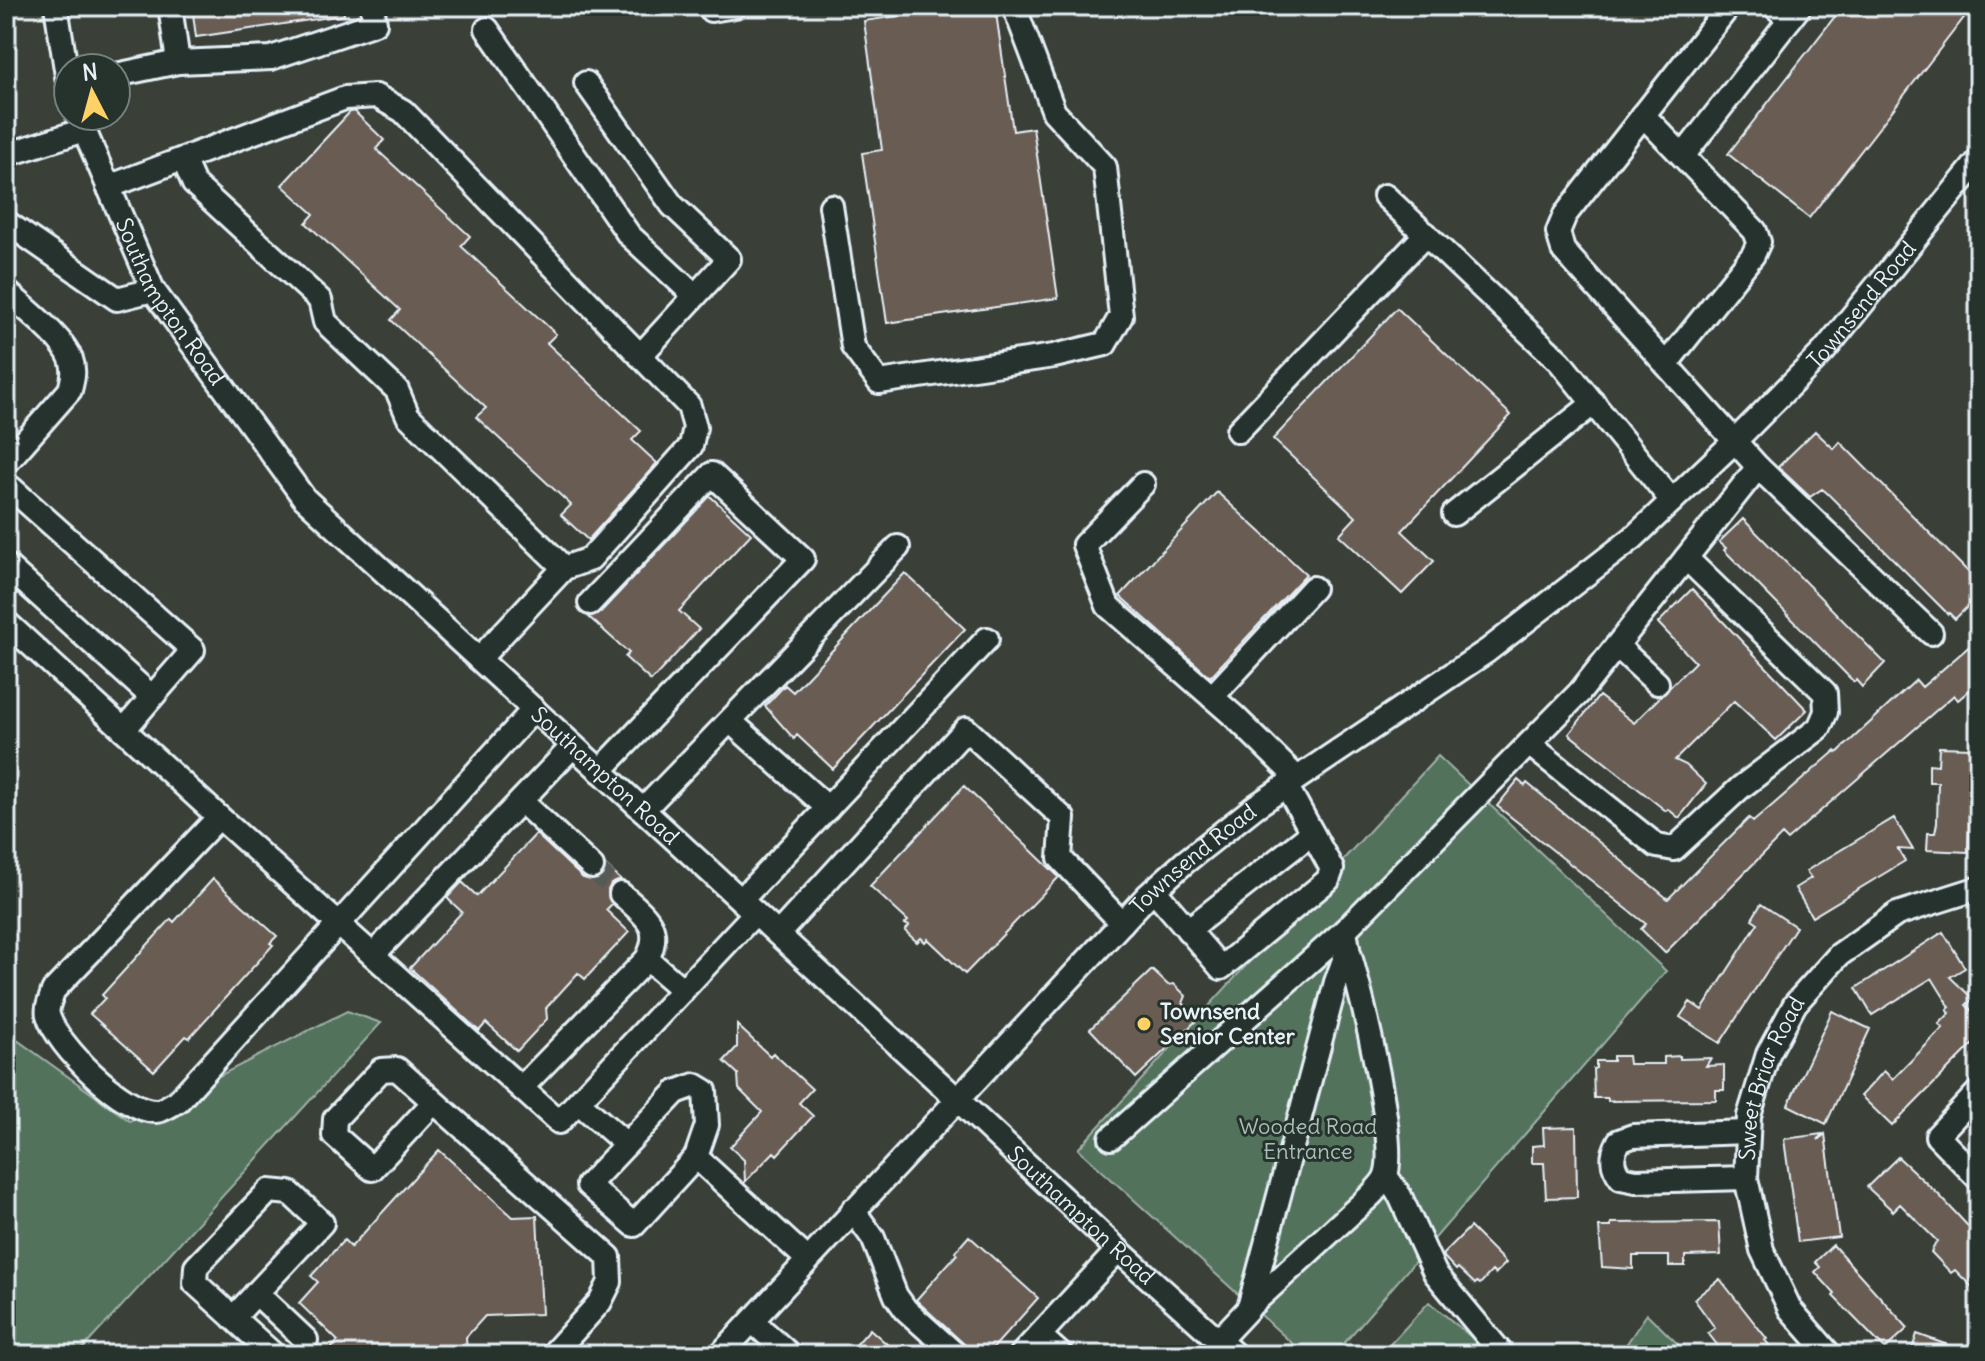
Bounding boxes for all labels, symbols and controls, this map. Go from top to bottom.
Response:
north arrow [52,52,132,132]
text: N [81,57,99,87]
street label: Southampton Road [110,214,231,391]
street label: Townsend Road [1801,235,1922,374]
street label: Southampton Road [525,700,685,850]
street label: Townsend Road [1124,797,1262,920]
street label: Sweet Briar Road [1733,992,1810,1161]
place label: Townsend Senior Center [1160,997,1296,1050]
marker: Townsend Senior Center [1135,1015,1153,1033]
park label: Wooded Road Entrance [1239,1112,1377,1165]
street label: Southampton Road [1002,1140,1161,1290]

